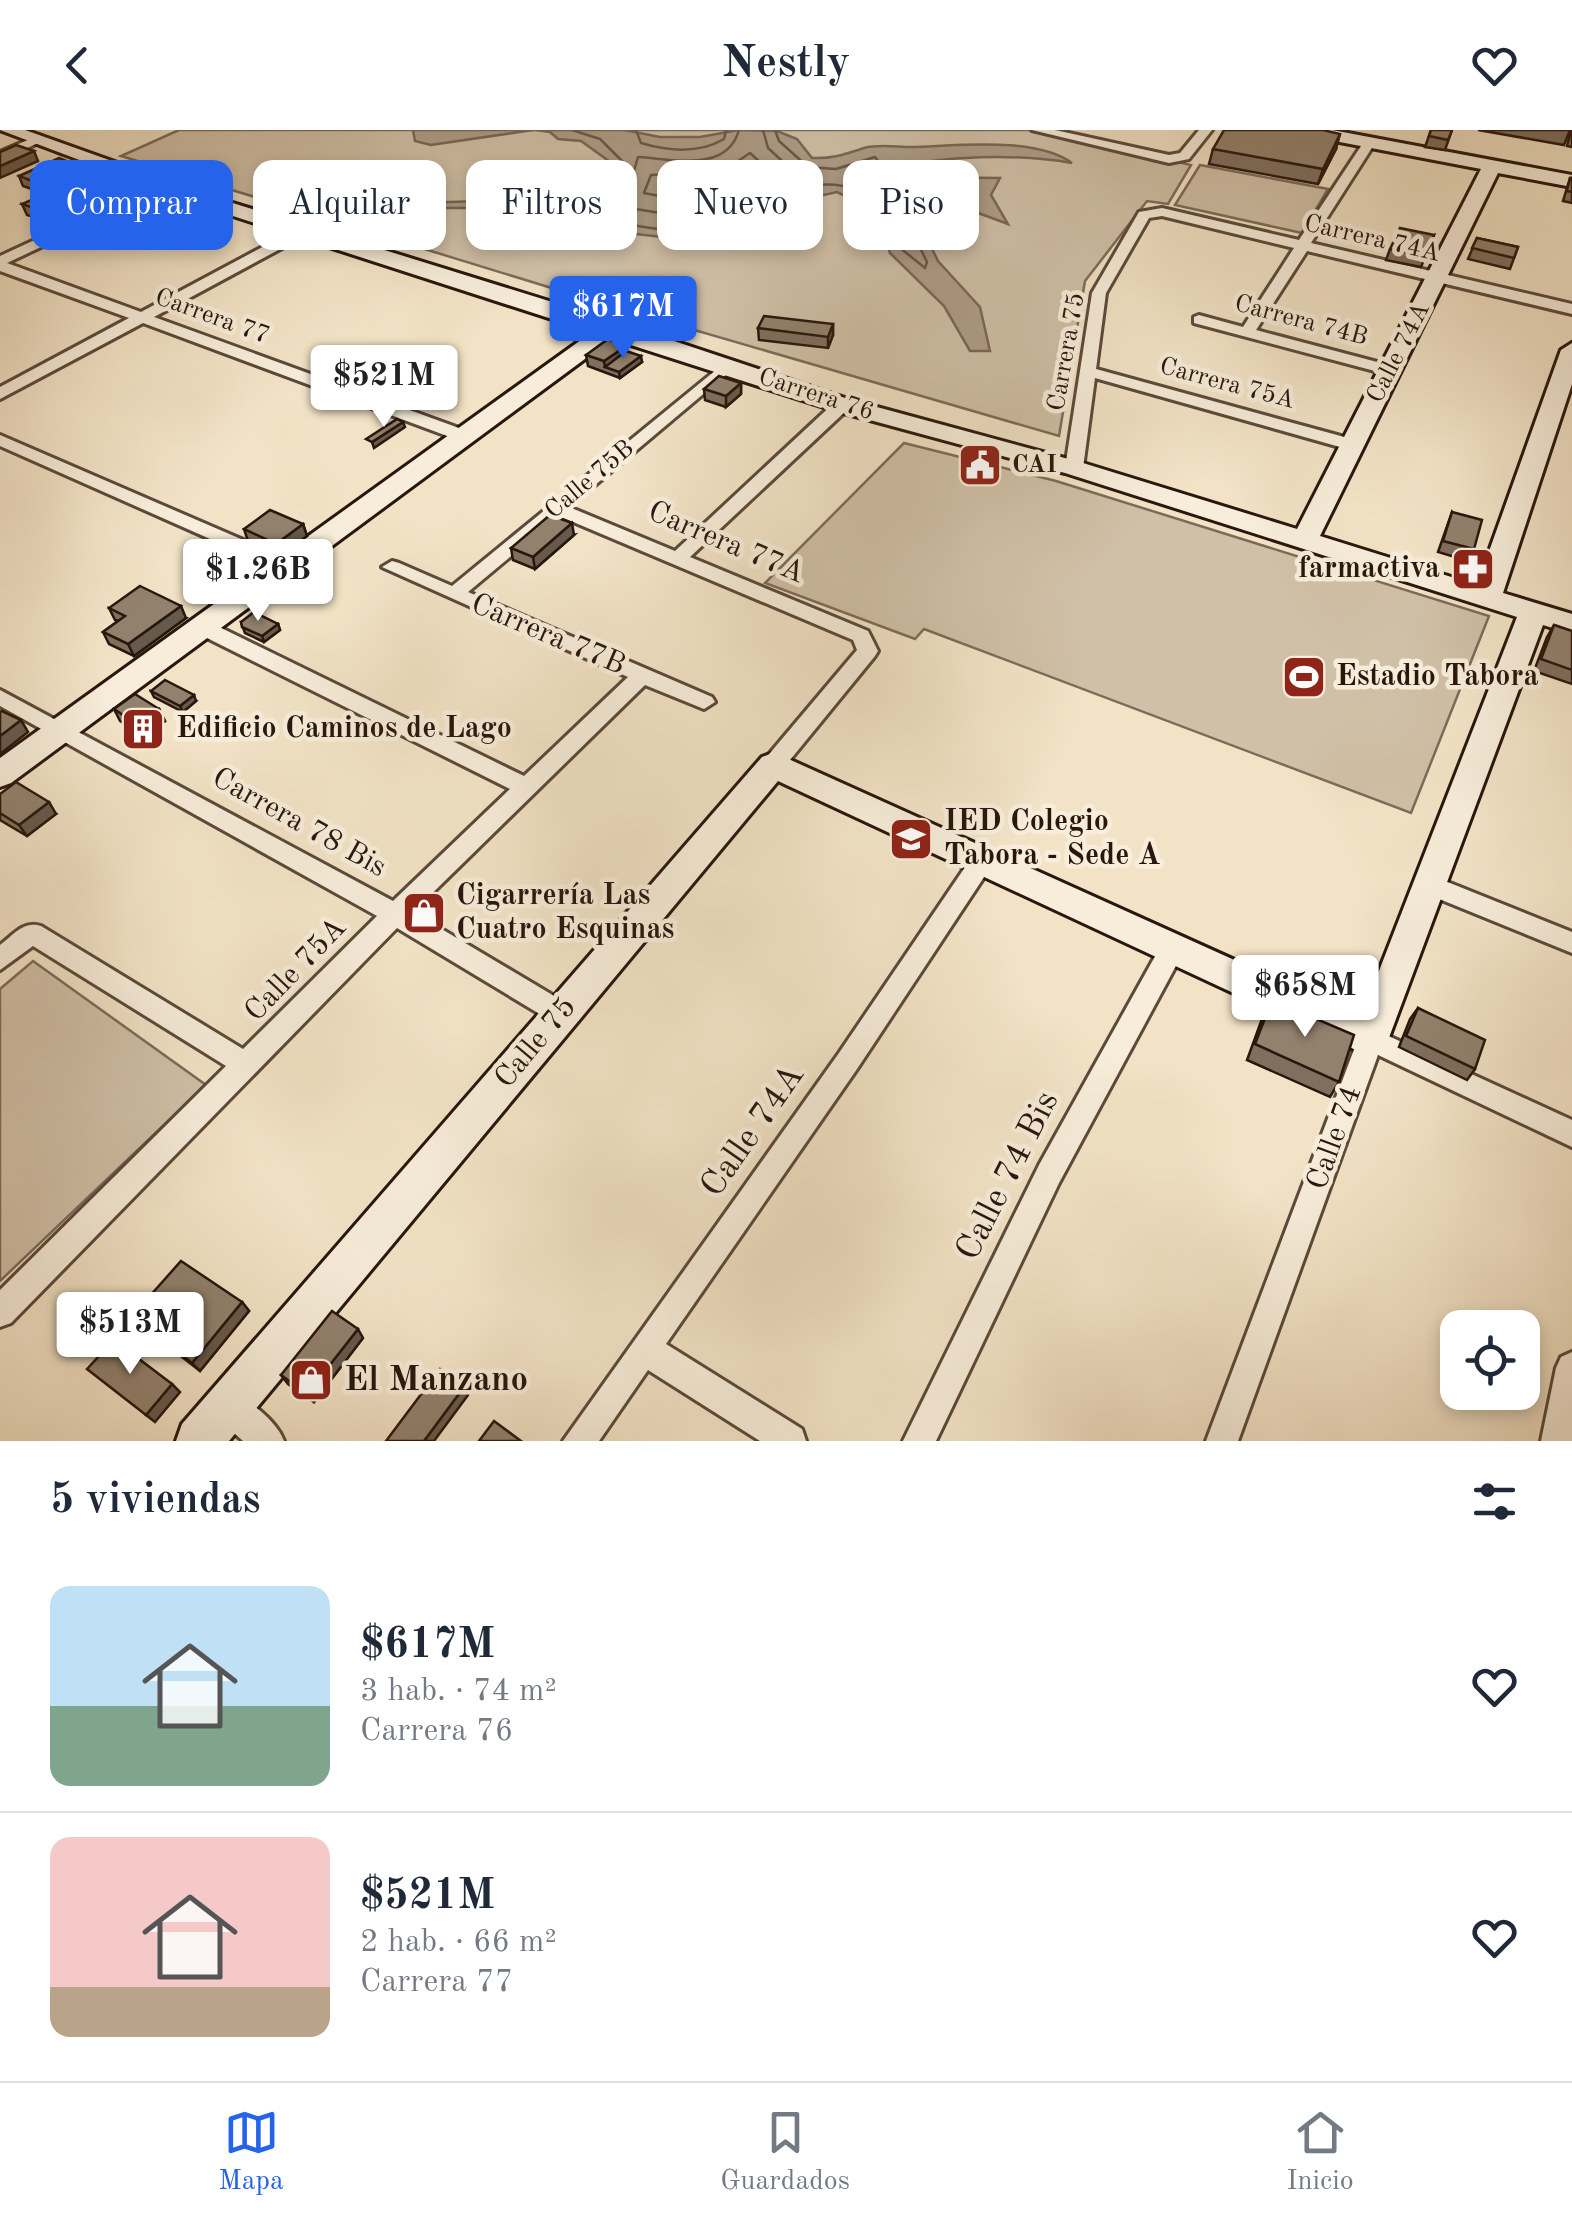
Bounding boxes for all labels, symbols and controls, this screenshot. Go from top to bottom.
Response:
icon: back [50,38,105,93]
icon: heart [1467,38,1522,93]
text: Nestly [722,42,850,87]
chip: Comprar [30,160,233,250]
chip: Alquilar [253,160,446,250]
chip: Filtros [466,160,637,250]
chip: Nuevo [657,160,823,250]
chip: Piso [843,160,979,250]
street label: Carrera 74A [1302,211,1442,267]
pin: $617M [553,276,693,361]
street label: Carrera 77 [151,285,273,349]
street label: Carrera 75 [1044,291,1090,413]
street label: Carrera 74B [1232,291,1370,351]
text: $617M [572,292,674,324]
street label: Calle 74A [1363,299,1435,407]
pin: $521M [314,345,454,430]
street label: Carrera 75A [1157,354,1297,414]
text: $521M [333,361,435,393]
street label: Carrera 76 [755,365,877,425]
street label: Calle 75B [541,436,639,524]
public building icon: CAI [957,442,1003,488]
place label: CAI [1012,453,1057,478]
street label: Carrera 77A [643,497,809,589]
pin: $1.26B [177,539,339,624]
pharmacy icon: farmactiva [1450,546,1496,592]
place label: farmactiva [1298,554,1440,584]
text: $1.26B [205,555,311,587]
street label: Carrera 77B [466,589,630,681]
sports icon: Estadio Tabora [1281,654,1327,700]
place label: Estadio Tabora [1336,662,1539,692]
building icon: Edificio Caminos de Lago [120,706,166,752]
place label: Edificio Caminos de Lago [176,714,512,744]
street label: Carrera 78 Bis [207,763,391,883]
place label: IED Colegio Tabora - Sede A [944,807,1160,871]
school or university icon: IED Colegio Tabora - Sede A [888,816,934,862]
place label: Cigarrería Las Cuatro Esquinas [456,881,675,945]
shop icon: Cigarrería Las Cuatro Esquinas [401,890,447,936]
street label: Calle 75A [240,912,352,1028]
pin: $658M [1235,955,1375,1040]
text: $658M [1254,971,1356,1003]
street label: Calle 75 [490,992,582,1094]
street label: Calle 74A [695,1058,811,1204]
street label: Calle 74 [1302,1082,1368,1194]
street label: Calle 74 Bis [950,1086,1066,1266]
pin: $513M [60,1292,200,1377]
text: $513M [79,1308,181,1340]
map controls [1440,1310,1540,1410]
button: locate [1440,1310,1540,1410]
shop icon: El Manzano [288,1357,334,1403]
place label: El Manzano [344,1363,528,1398]
icon: filters [1467,1474,1522,1529]
text: 5 viviendas [50,1480,261,1522]
text: $617M [360,1625,495,1667]
icon: home [130,1626,250,1746]
icon: heart [1467,1659,1522,1714]
text: 3 hab. · 74 m² [360,1676,557,1708]
text: Carrera 76 [360,1716,513,1748]
text: $521M [360,1876,495,1918]
icon: home [130,1877,250,1997]
icon: heart [1467,1910,1522,1965]
text: 2 hab. · 66 m² [360,1927,557,1959]
text: Carrera 77 [360,1967,513,1999]
tab: Mapa [218,2105,284,2200]
tab: Guardados [720,2105,850,2200]
tab: Inicio [1286,2105,1354,2200]

